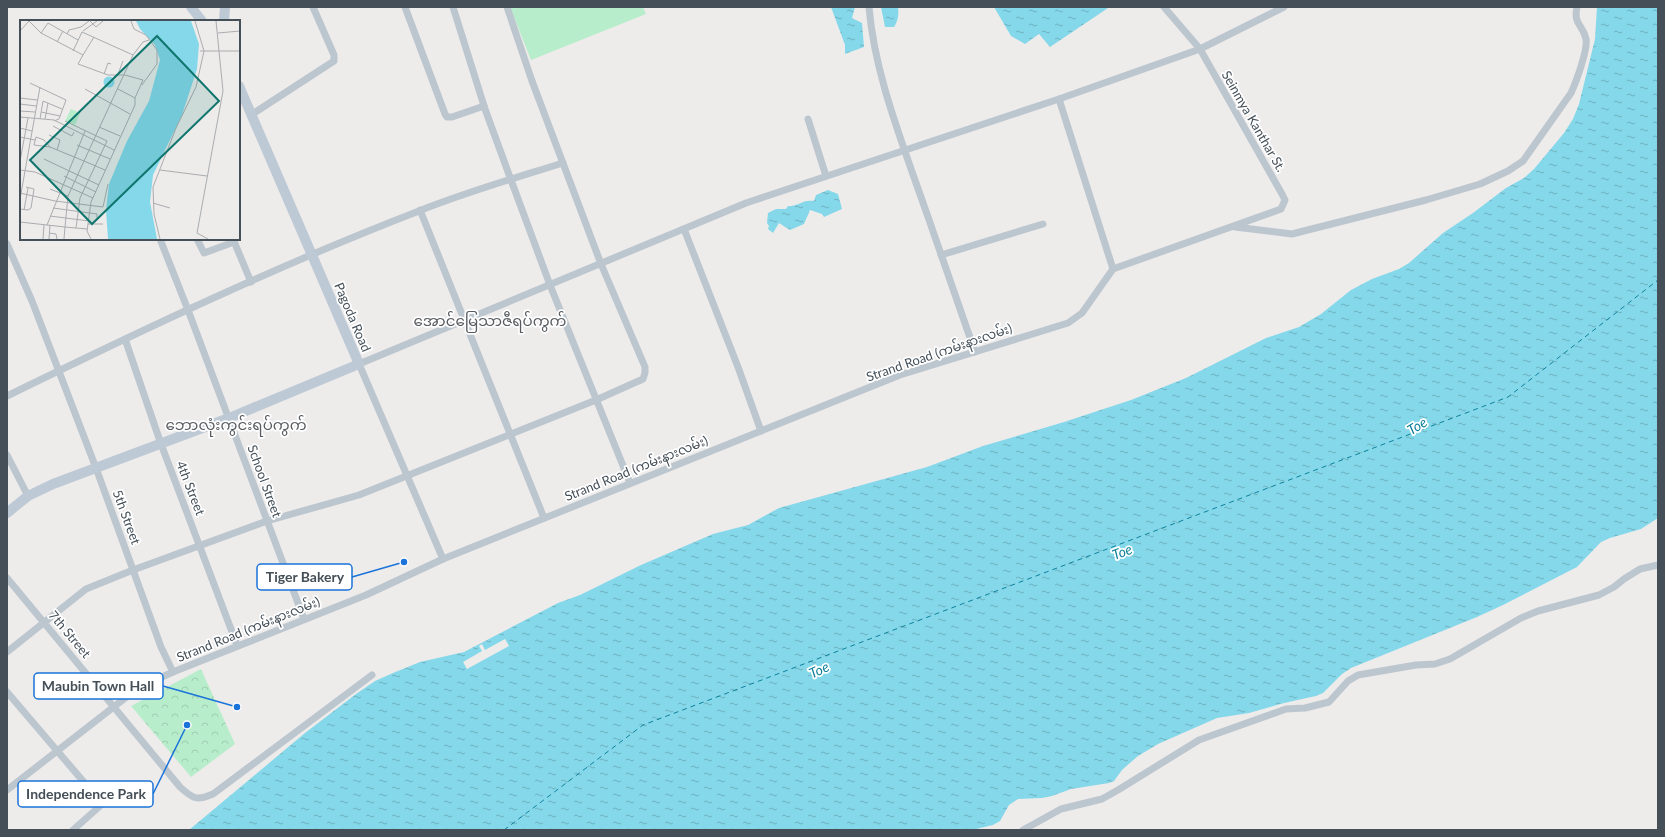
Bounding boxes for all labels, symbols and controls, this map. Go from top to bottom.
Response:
inset map [20,20,240,240]
street label: Seinmya Kanthar St. [1219,68,1289,174]
street label: Pagoda Road [331,280,375,354]
district label: အောင်မြေသာဇီရပ်ကွက် [414,311,567,333]
street label: Strand Road (ကမ်းနားလမ်း) [864,320,1015,387]
water label: Toe [1404,413,1430,438]
district label: ဘောလုံးကွင်းရပ်ကွက် [165,415,307,437]
street label: Strand Road (ကမ်းနားလမ်း) [562,432,711,507]
street label: School Street [245,443,286,520]
street label: 4th Street [173,459,209,518]
street label: 5th Street [110,487,144,547]
water label: Toe [1109,540,1135,563]
callout: Tiger Bakery [257,564,352,590]
text: Tiger Bakery [266,568,345,585]
street label: Strand Road (ကမ်းနားလမ်း) [174,593,323,668]
street label: 7th Street [46,607,95,661]
water label: Toe [806,657,832,681]
callout: Maubin Town Hall [34,673,163,699]
text: Maubin Town Hall [42,677,154,694]
callout: Independence Park [18,781,153,807]
text: Independence Park [26,785,146,802]

